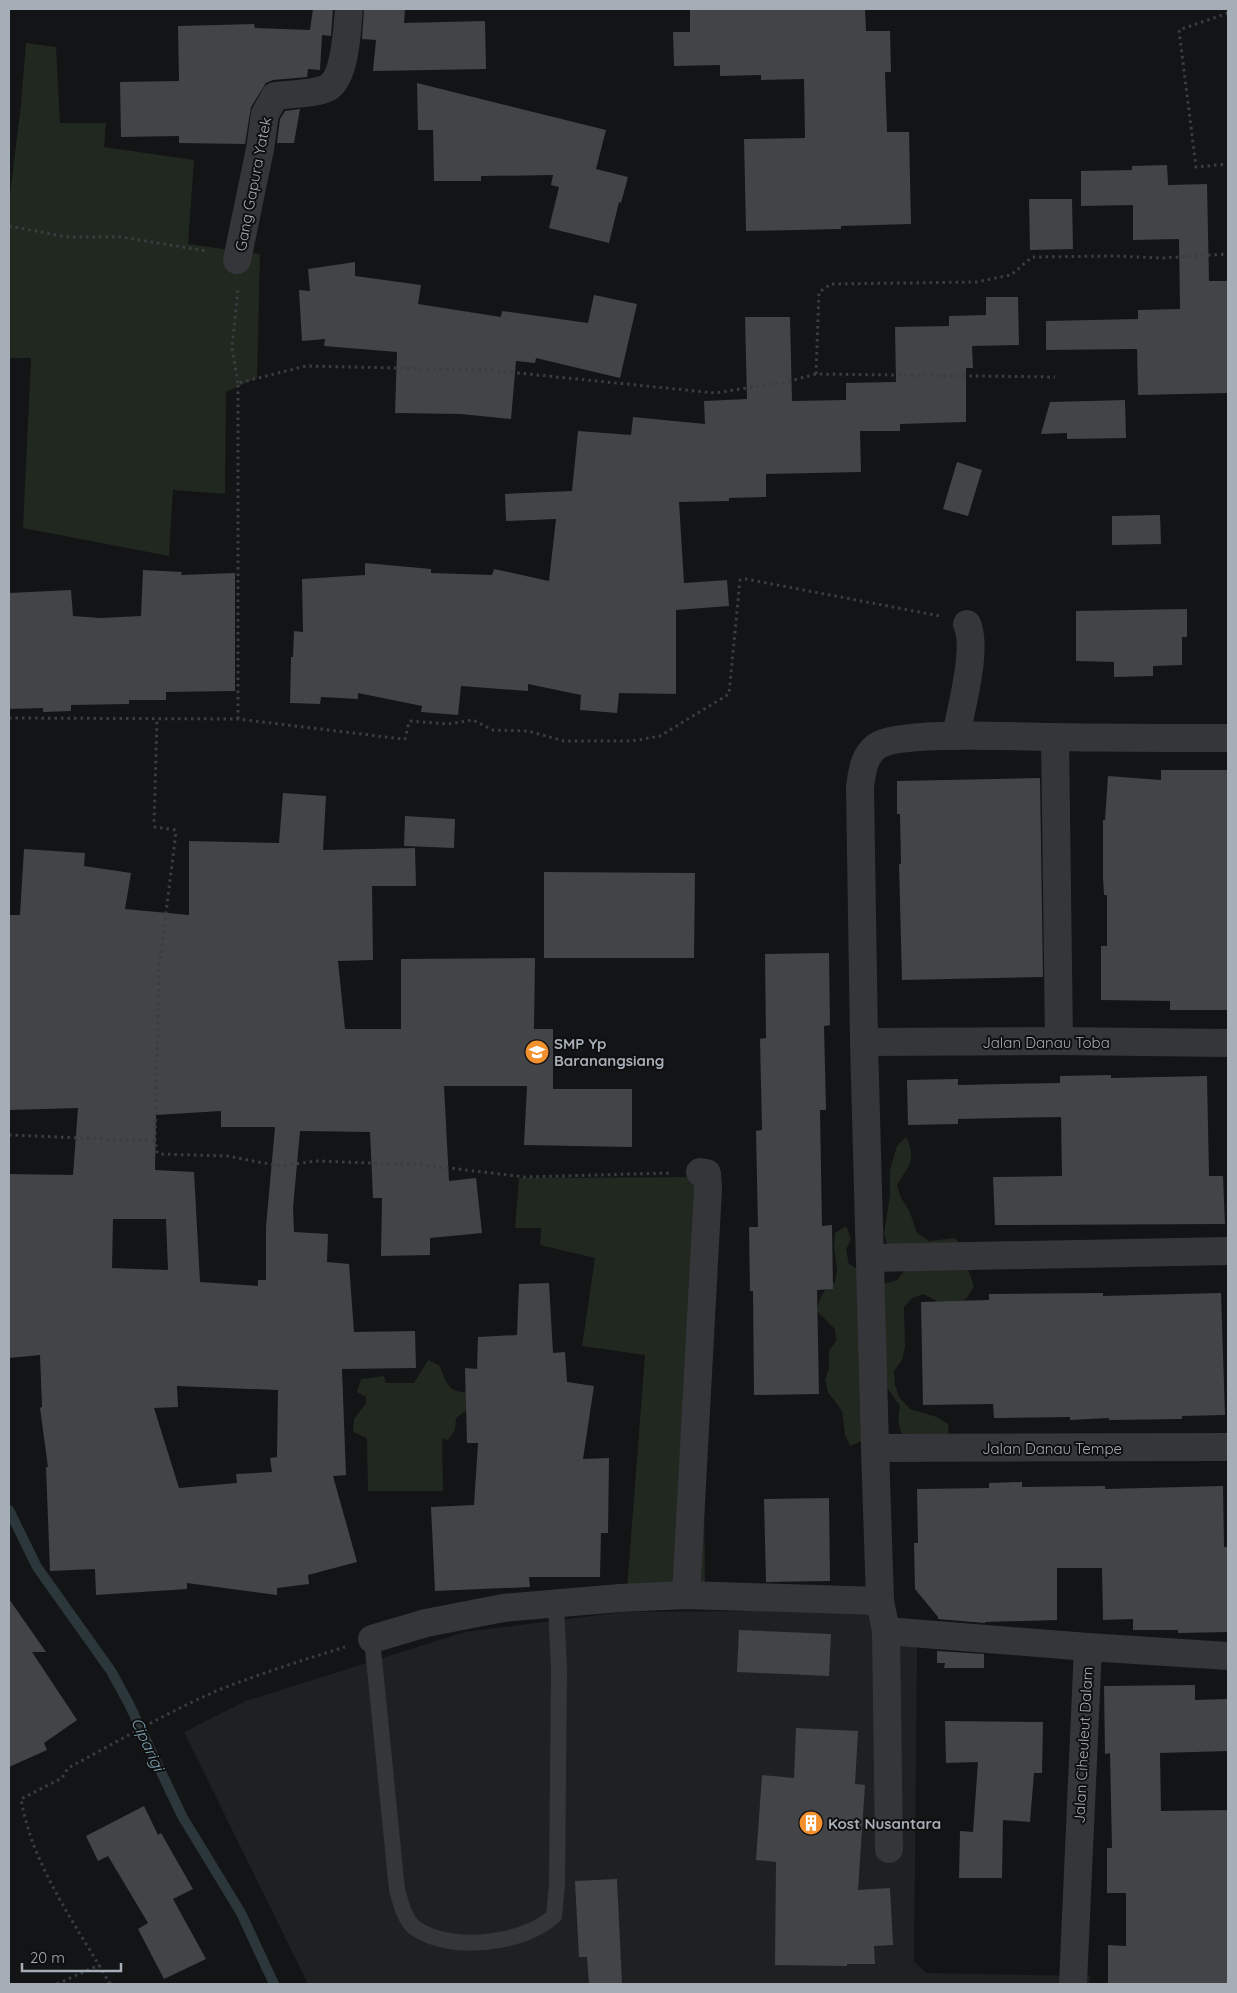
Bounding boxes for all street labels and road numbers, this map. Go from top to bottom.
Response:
street label: Gang Gapura Yatek [231,115,275,253]
street label: Jalan Danau Toba [982,1033,1110,1052]
street label: Jalan Danau Tempe [982,1439,1122,1458]
street label: Jalan Ciheuleut Dalam [1069,1666,1097,1824]

